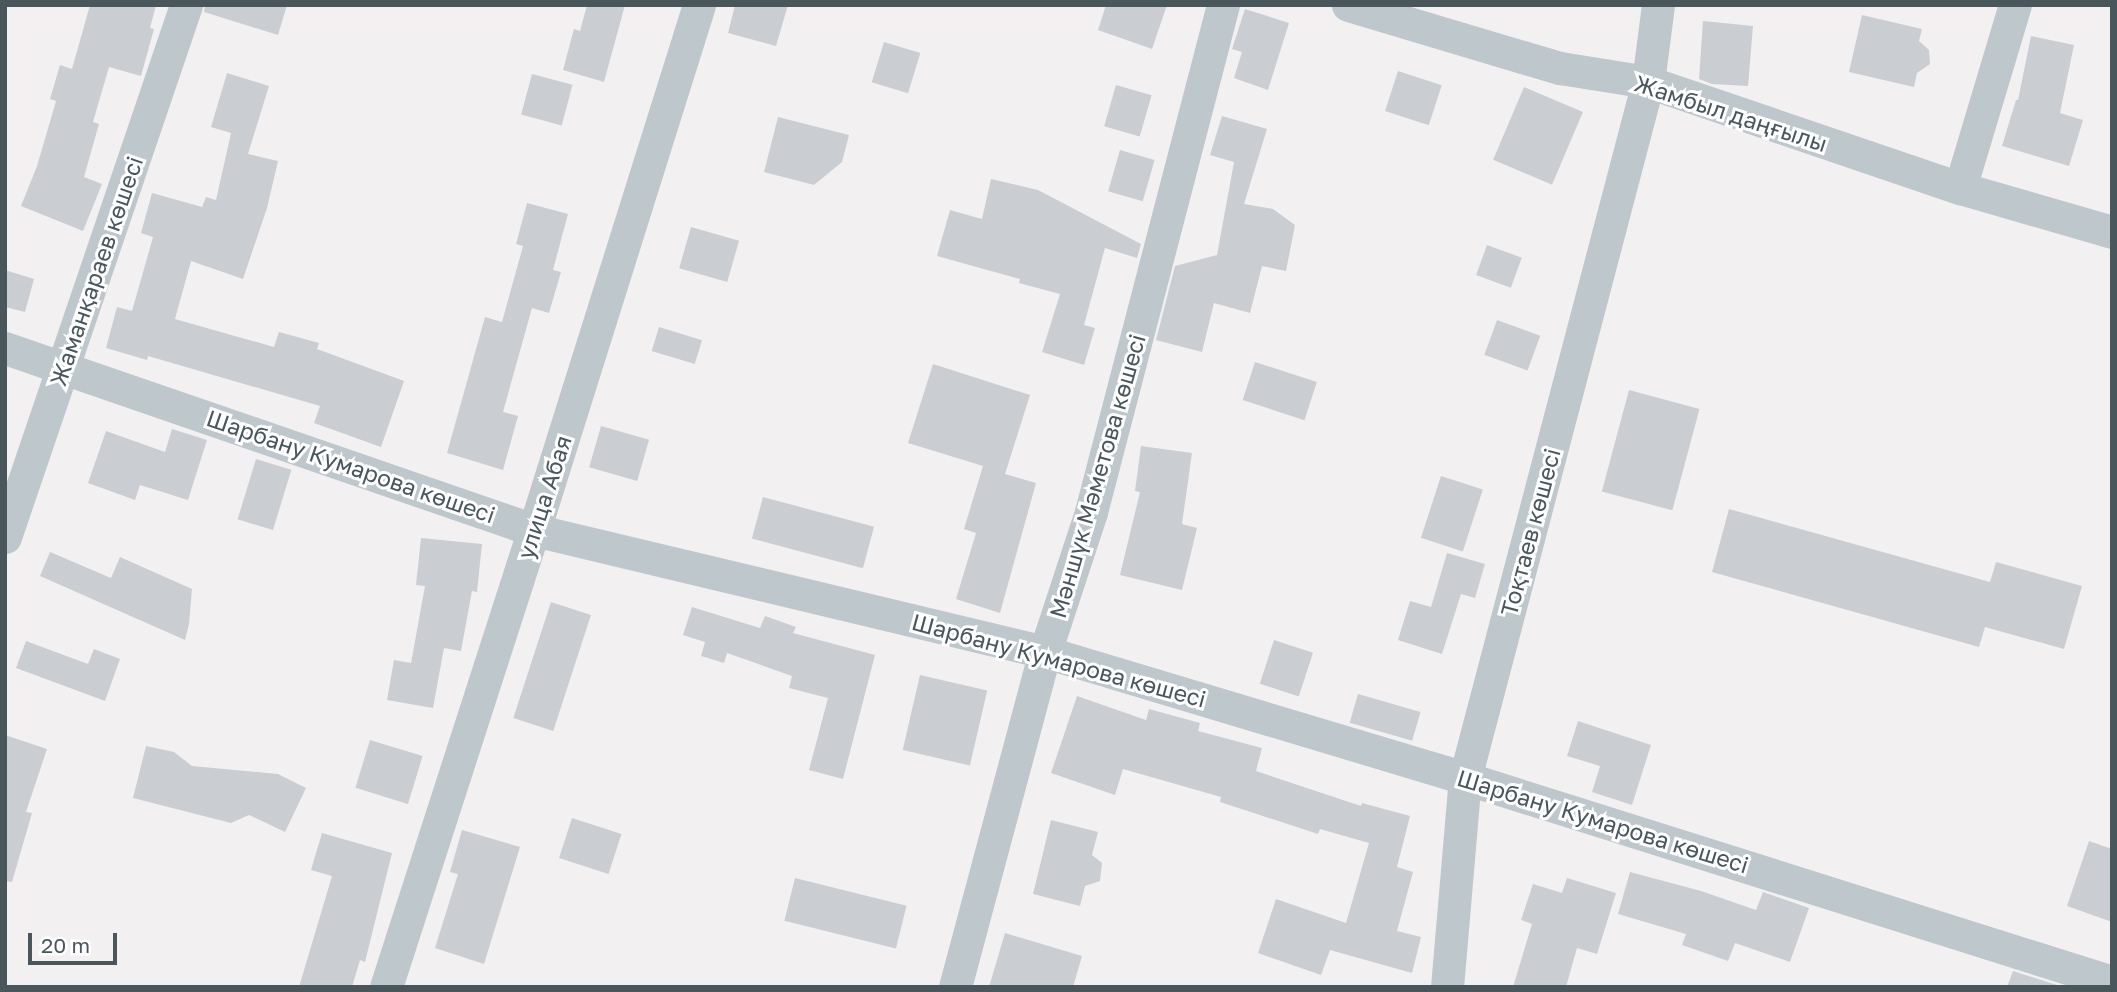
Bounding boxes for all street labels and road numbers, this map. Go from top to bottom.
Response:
street label: Жамбыл даңғылы [1631,69,1831,157]
street label: Жаманқараев көшесі [44,153,148,389]
street label: Мәншүк Мәметова көшесі [1043,331,1151,621]
street label: Шарбану Кумарова көшесі [203,404,499,528]
street label: улица Абая [511,432,577,562]
street label: Тоқтаев көшесі [1494,445,1566,619]
street label: Шарбану Кумарова көшесі [909,607,1209,713]
street label: Шарбану Кумарова көшесі [1454,763,1752,879]

